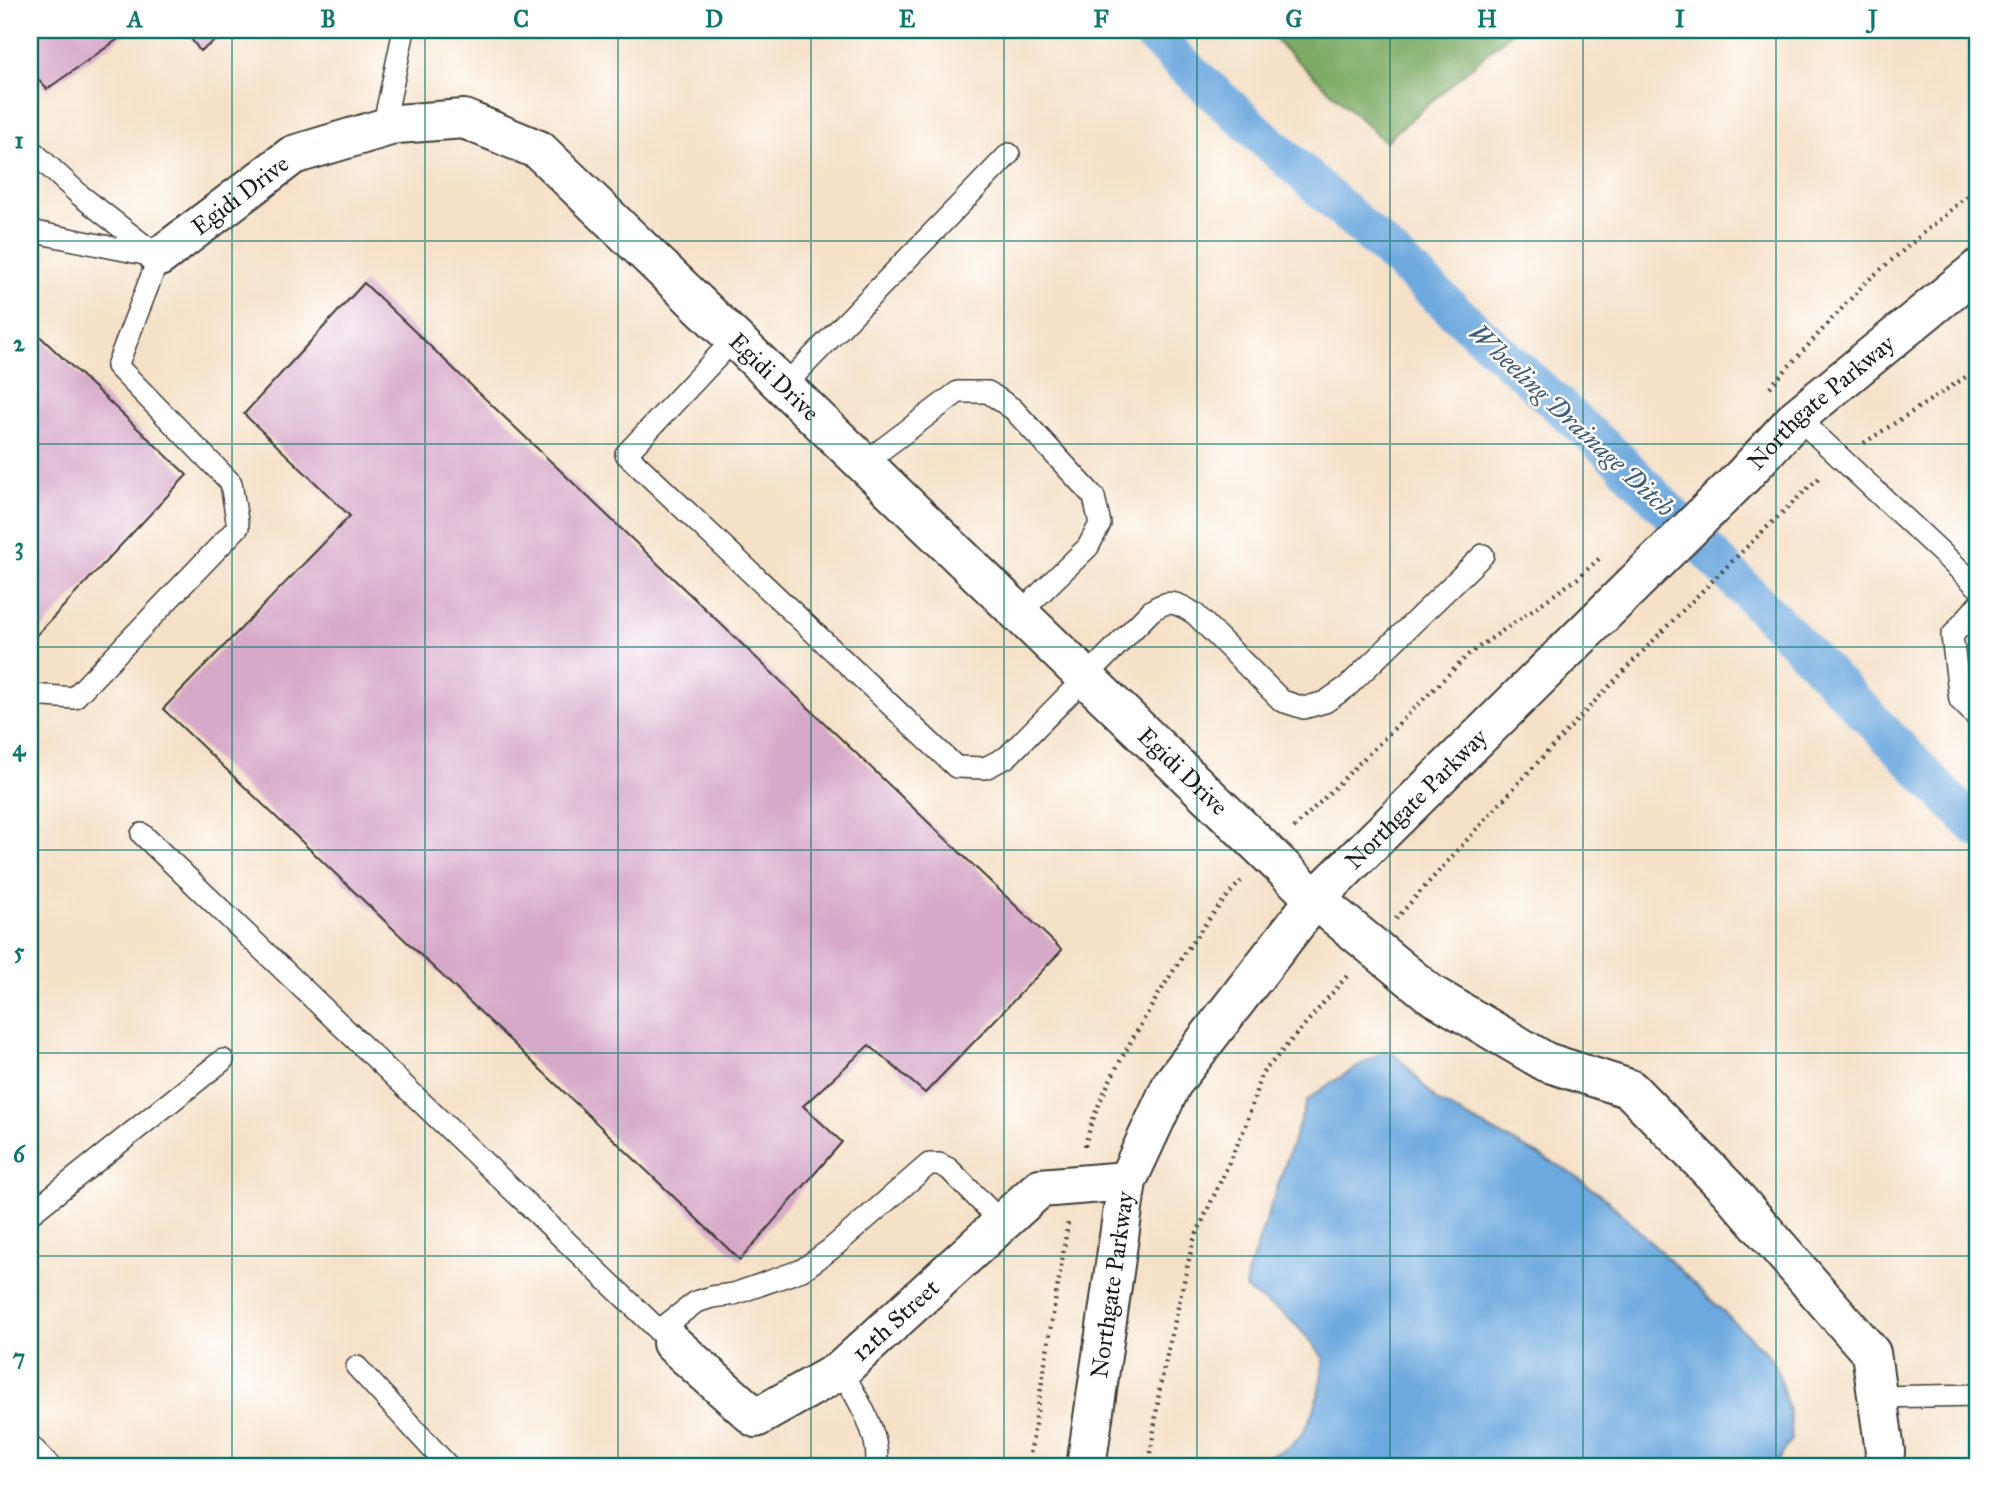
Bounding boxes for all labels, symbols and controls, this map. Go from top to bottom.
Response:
text: A [125,5,143,33]
text: B [320,5,336,33]
text: C [513,5,529,33]
text: D [705,5,723,33]
text: E [899,5,916,33]
text: F [1093,5,1109,33]
text: G [1286,5,1303,33]
text: H [1477,5,1497,33]
text: I [1675,5,1685,33]
text: J [1865,5,1878,34]
text: 1 [14,126,24,154]
street label: Egidi Drive [186,149,295,242]
water label: Wheeling Drainage Ditch [1463,317,1681,524]
street label: Egidi Drive [723,326,826,427]
street label: Northgate Parkway [1741,328,1901,476]
text: 2 [13,329,25,357]
text: 3 [14,532,24,561]
street label: Egidi Drive [1131,721,1234,822]
street label: Northgate Parkway [1339,722,1494,876]
text: 4 [13,734,27,762]
text: 5 [14,937,25,965]
text: 6 [13,1140,26,1168]
street label: Northgate Parkway [1084,1189,1140,1380]
street label: 12th Street [845,1272,946,1368]
text: 7 [13,1343,25,1371]

